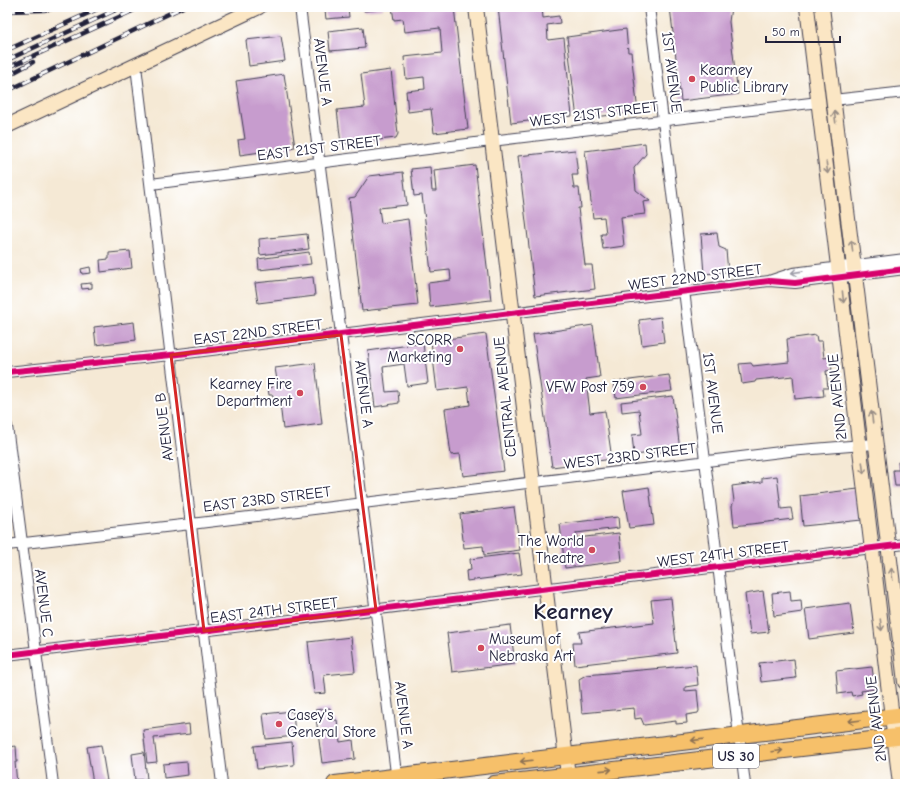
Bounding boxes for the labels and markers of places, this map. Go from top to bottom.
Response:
place label: Kearney Public Library [700,61,788,96]
marker: Kearney Public Library [687,74,697,84]
place label: SCORR Marketing [387,331,452,366]
marker: SCORR Marketing [455,344,465,354]
place label: Kearney Fire Department [210,375,293,410]
place label: VFW Post 759 [546,378,635,396]
marker: VFW Post 759 [638,382,648,392]
marker: Kearney Fire Department [295,388,305,398]
place label: The World Theatre [518,532,584,567]
marker: The World Theatre [587,545,597,555]
place label: Museum of Nebraska Art [489,630,573,665]
marker: Museum of Nebraska Art [476,643,486,653]
place label: Casey's General Store [287,706,377,741]
marker: Casey's General Store [274,719,284,729]

